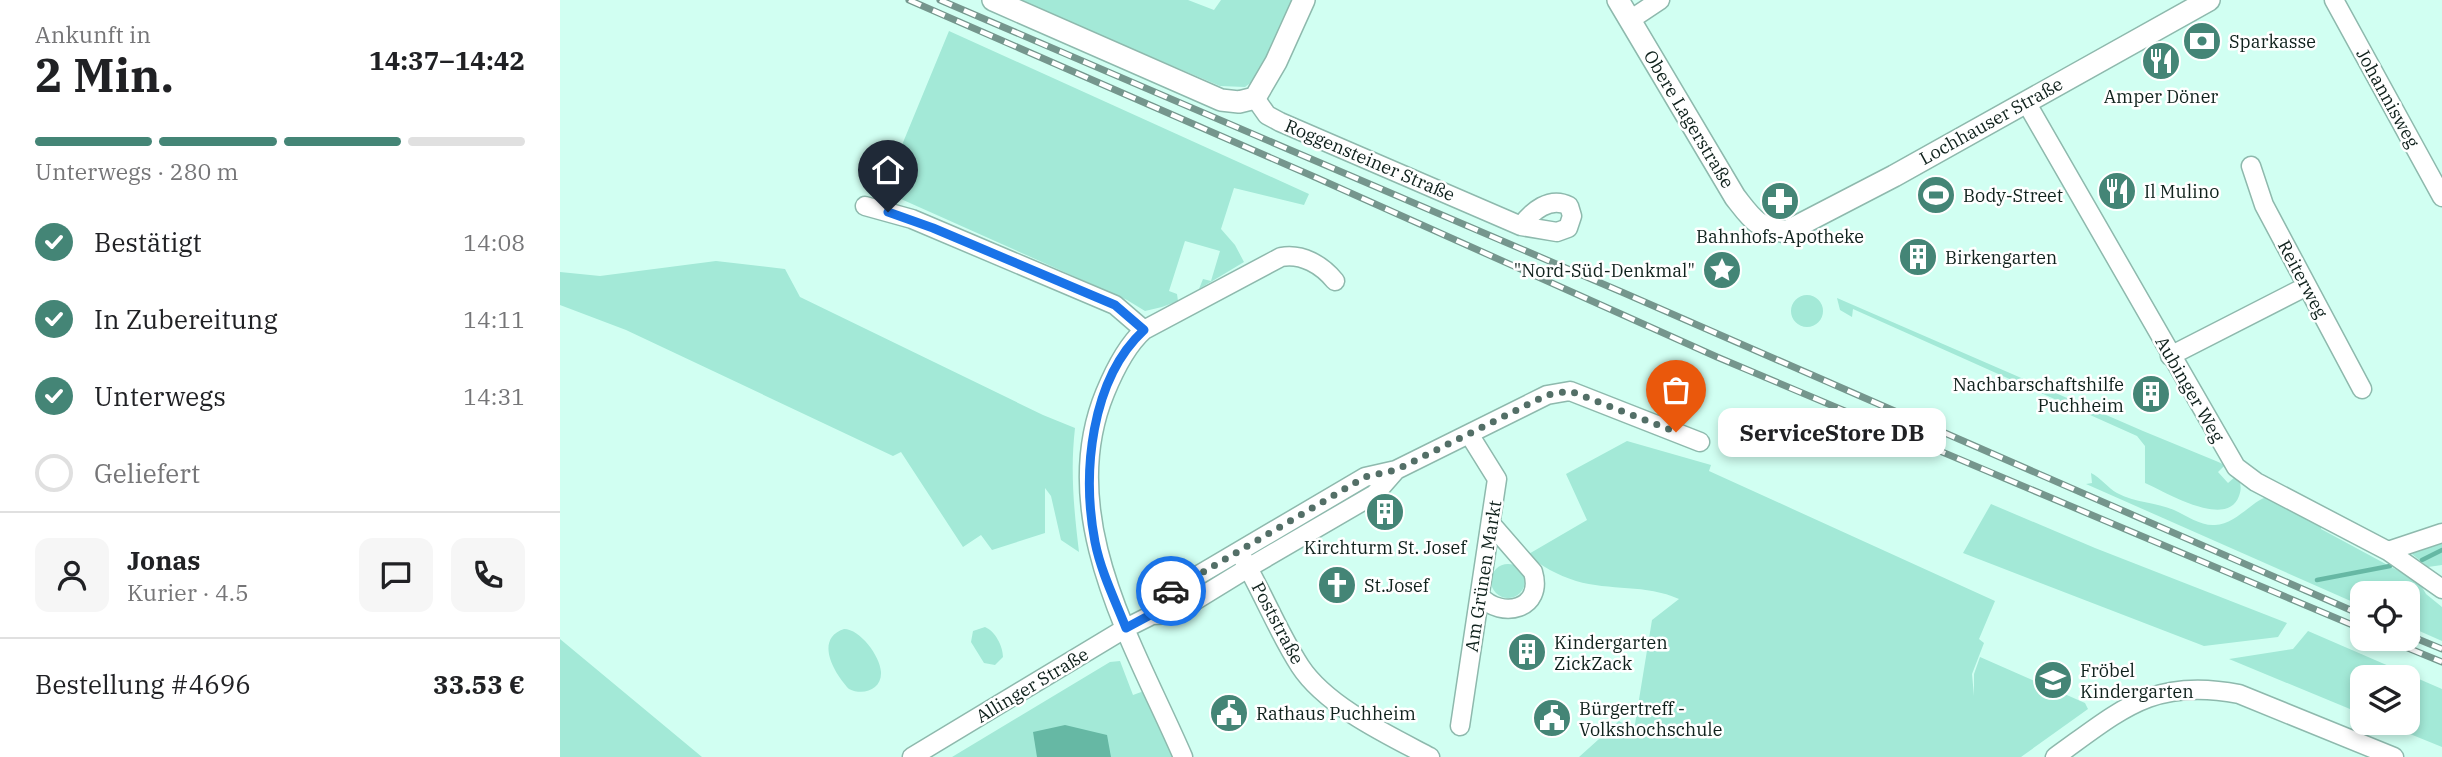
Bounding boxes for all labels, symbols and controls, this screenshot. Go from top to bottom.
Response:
text: Ankunft in [35,19,151,49]
bank icon: Sparkasse [2181,20,2223,62]
place label: Sparkasse [2229,30,2316,53]
restaurant icon: Amper Döner [2140,40,2182,82]
text: 14:37–14:42 [369,43,525,77]
street label: Johannisweg [2351,44,2425,152]
text: 2 Min. [35,45,174,105]
street label: Obere Lagerstraße [1639,46,1739,192]
street label: Lochhauser Straße [1915,72,2067,170]
place label: Amper Döner [2104,85,2218,108]
street label: Roggensteiner Straße [1282,114,1458,206]
pin [858,140,918,212]
icon: home [869,151,907,189]
text: Unterwegs · 280 m [35,156,238,186]
restaurant icon: Il Mulino [2096,170,2138,212]
sports icon: Body-Street [1915,174,1957,216]
pharmacy icon: Bahnhofs-Apotheke [1759,180,1801,222]
place label: Il Mulino [2144,180,2219,203]
place label: Body-Street [1963,184,2063,207]
icon: check [35,223,73,261]
text: Bestätigt [94,225,202,259]
place label: Bahnhofs-Apotheke [1696,225,1864,248]
text: 14:08 [463,227,525,257]
building icon: Birkengarten [1897,236,1939,278]
street label: Reiterweg [2273,236,2333,322]
place label: Birkengarten [1945,246,2057,269]
place icon: "Nord-Süd-Denkmal" [1701,249,1743,291]
place label: "Nord-Süd-Denkmal" [1514,259,1695,282]
icon: check [35,300,73,338]
text: In Zubereitung [94,302,278,336]
text: 14:11 [463,304,525,334]
street label: Aubinger Weg [2150,332,2230,446]
pin [1646,360,1706,432]
icon: bag [1657,371,1695,409]
place label: Nachbarschaftshilfe Puchheim [1953,373,2124,417]
building icon: Nachbarschaftshilfe Puchheim [2130,373,2172,415]
icon: check [35,377,73,415]
text: Unterwegs [94,379,226,413]
text: 14:31 [463,381,525,411]
callout: ServiceStore DB [1718,408,1946,457]
text: ServiceStore DB [1740,417,1924,447]
text: Geliefert [94,456,200,490]
building icon: Kirchturm St. Josef [1364,491,1406,533]
street label: Am Grünen Markt [1460,499,1506,653]
place label: Kirchturm St. Josef [1304,536,1468,559]
button: person [35,538,109,612]
button: chat [359,538,433,612]
button: phone [451,538,525,612]
text: Jonas [127,543,201,577]
courier [1136,556,1206,626]
church icon: St.Josef [1316,564,1358,606]
icon: car [1152,572,1190,610]
place label: St.Josef [1364,574,1431,597]
text: Kurier · 4.5 [127,577,249,607]
street label: Poststraße [1247,578,1309,668]
map controls [2350,581,2420,735]
button: locate [2350,581,2420,651]
building icon: Kindergarten ZickZack [1506,631,1548,673]
place label: Kindergarten ZickZack [1554,631,1668,675]
street label: Allinger Straße [971,642,1093,728]
school or university icon: Fröbel Kindergarten [2032,659,2074,701]
place label: Fröbel Kindergarten [2080,659,2194,703]
button: layers [2350,665,2420,735]
text: Bestellung #4696 [35,667,251,701]
text: 33.53 € [433,667,525,701]
public building icon: Rathaus Puchheim [1208,692,1250,734]
public building icon: Bürgertreff - Volkshochschule [1531,697,1573,739]
place label: Bürgertreff - Volkshochschule [1579,697,1722,741]
place label: Rathaus Puchheim [1256,702,1416,725]

